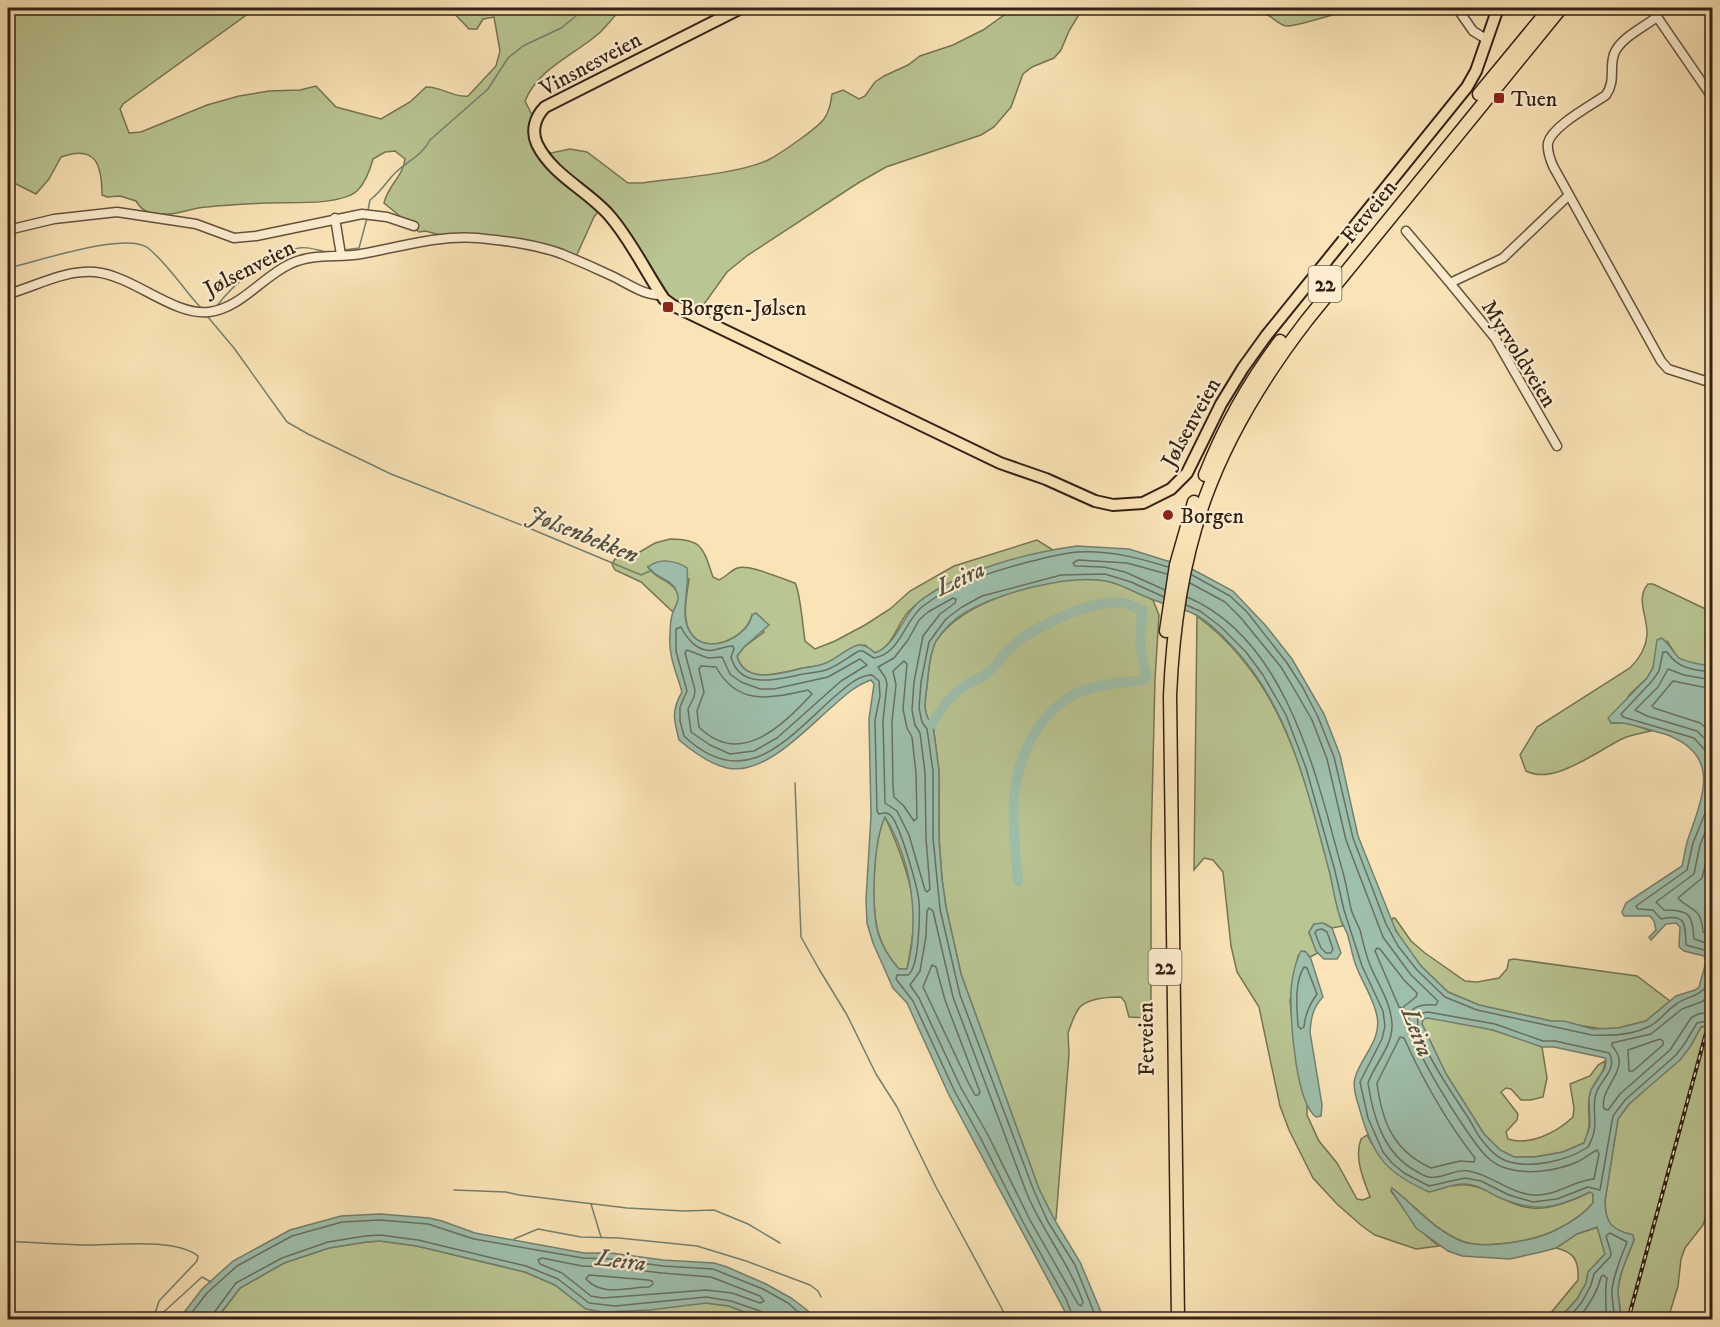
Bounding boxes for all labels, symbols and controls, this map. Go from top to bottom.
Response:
street label: Vinsnesveien [534,26,647,103]
place label: Tuen [1511,86,1558,113]
marker: Tuen [1492,91,1506,105]
street label: Fetveien [1335,174,1403,249]
street label: Jølsenveien [198,234,300,304]
road number: 22 [1308,266,1342,302]
place label: Borgen-Jølsen [680,295,807,322]
street label: Myrvoldveien [1475,295,1563,413]
marker: Borgen-Jølsen [661,300,675,314]
street label: Jølsenveien [1155,373,1227,474]
water label: Jølsenbekken [523,499,642,571]
place label: Borgen [1180,503,1245,530]
marker: Borgen [1161,508,1175,522]
water label: Leira [929,555,990,604]
road number: 22 [1148,949,1182,985]
street label: Fetveien [1132,1001,1161,1076]
water label: Leira [1393,1001,1440,1061]
water label: Leira [592,1243,648,1279]

